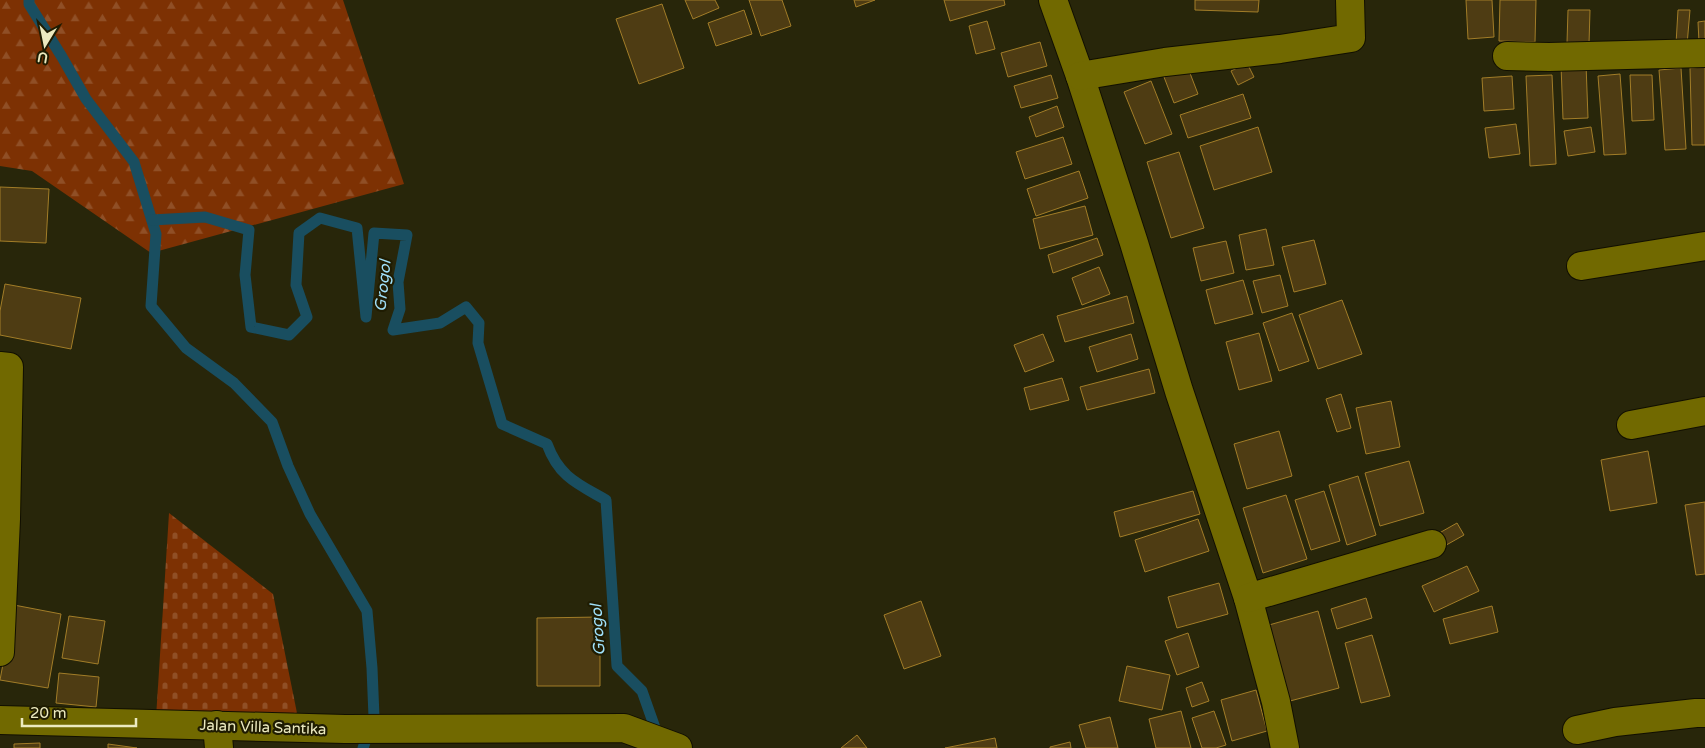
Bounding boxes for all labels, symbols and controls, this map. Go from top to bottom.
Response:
north arrow [20,20,70,70]
text: U [36,48,50,67]
water label: Grogol [370,257,396,313]
water label: Grogol [586,602,610,656]
scale bar [22,696,136,728]
text: 20 m [30,704,67,722]
street label: Jalan Villa Santika [199,716,327,738]

